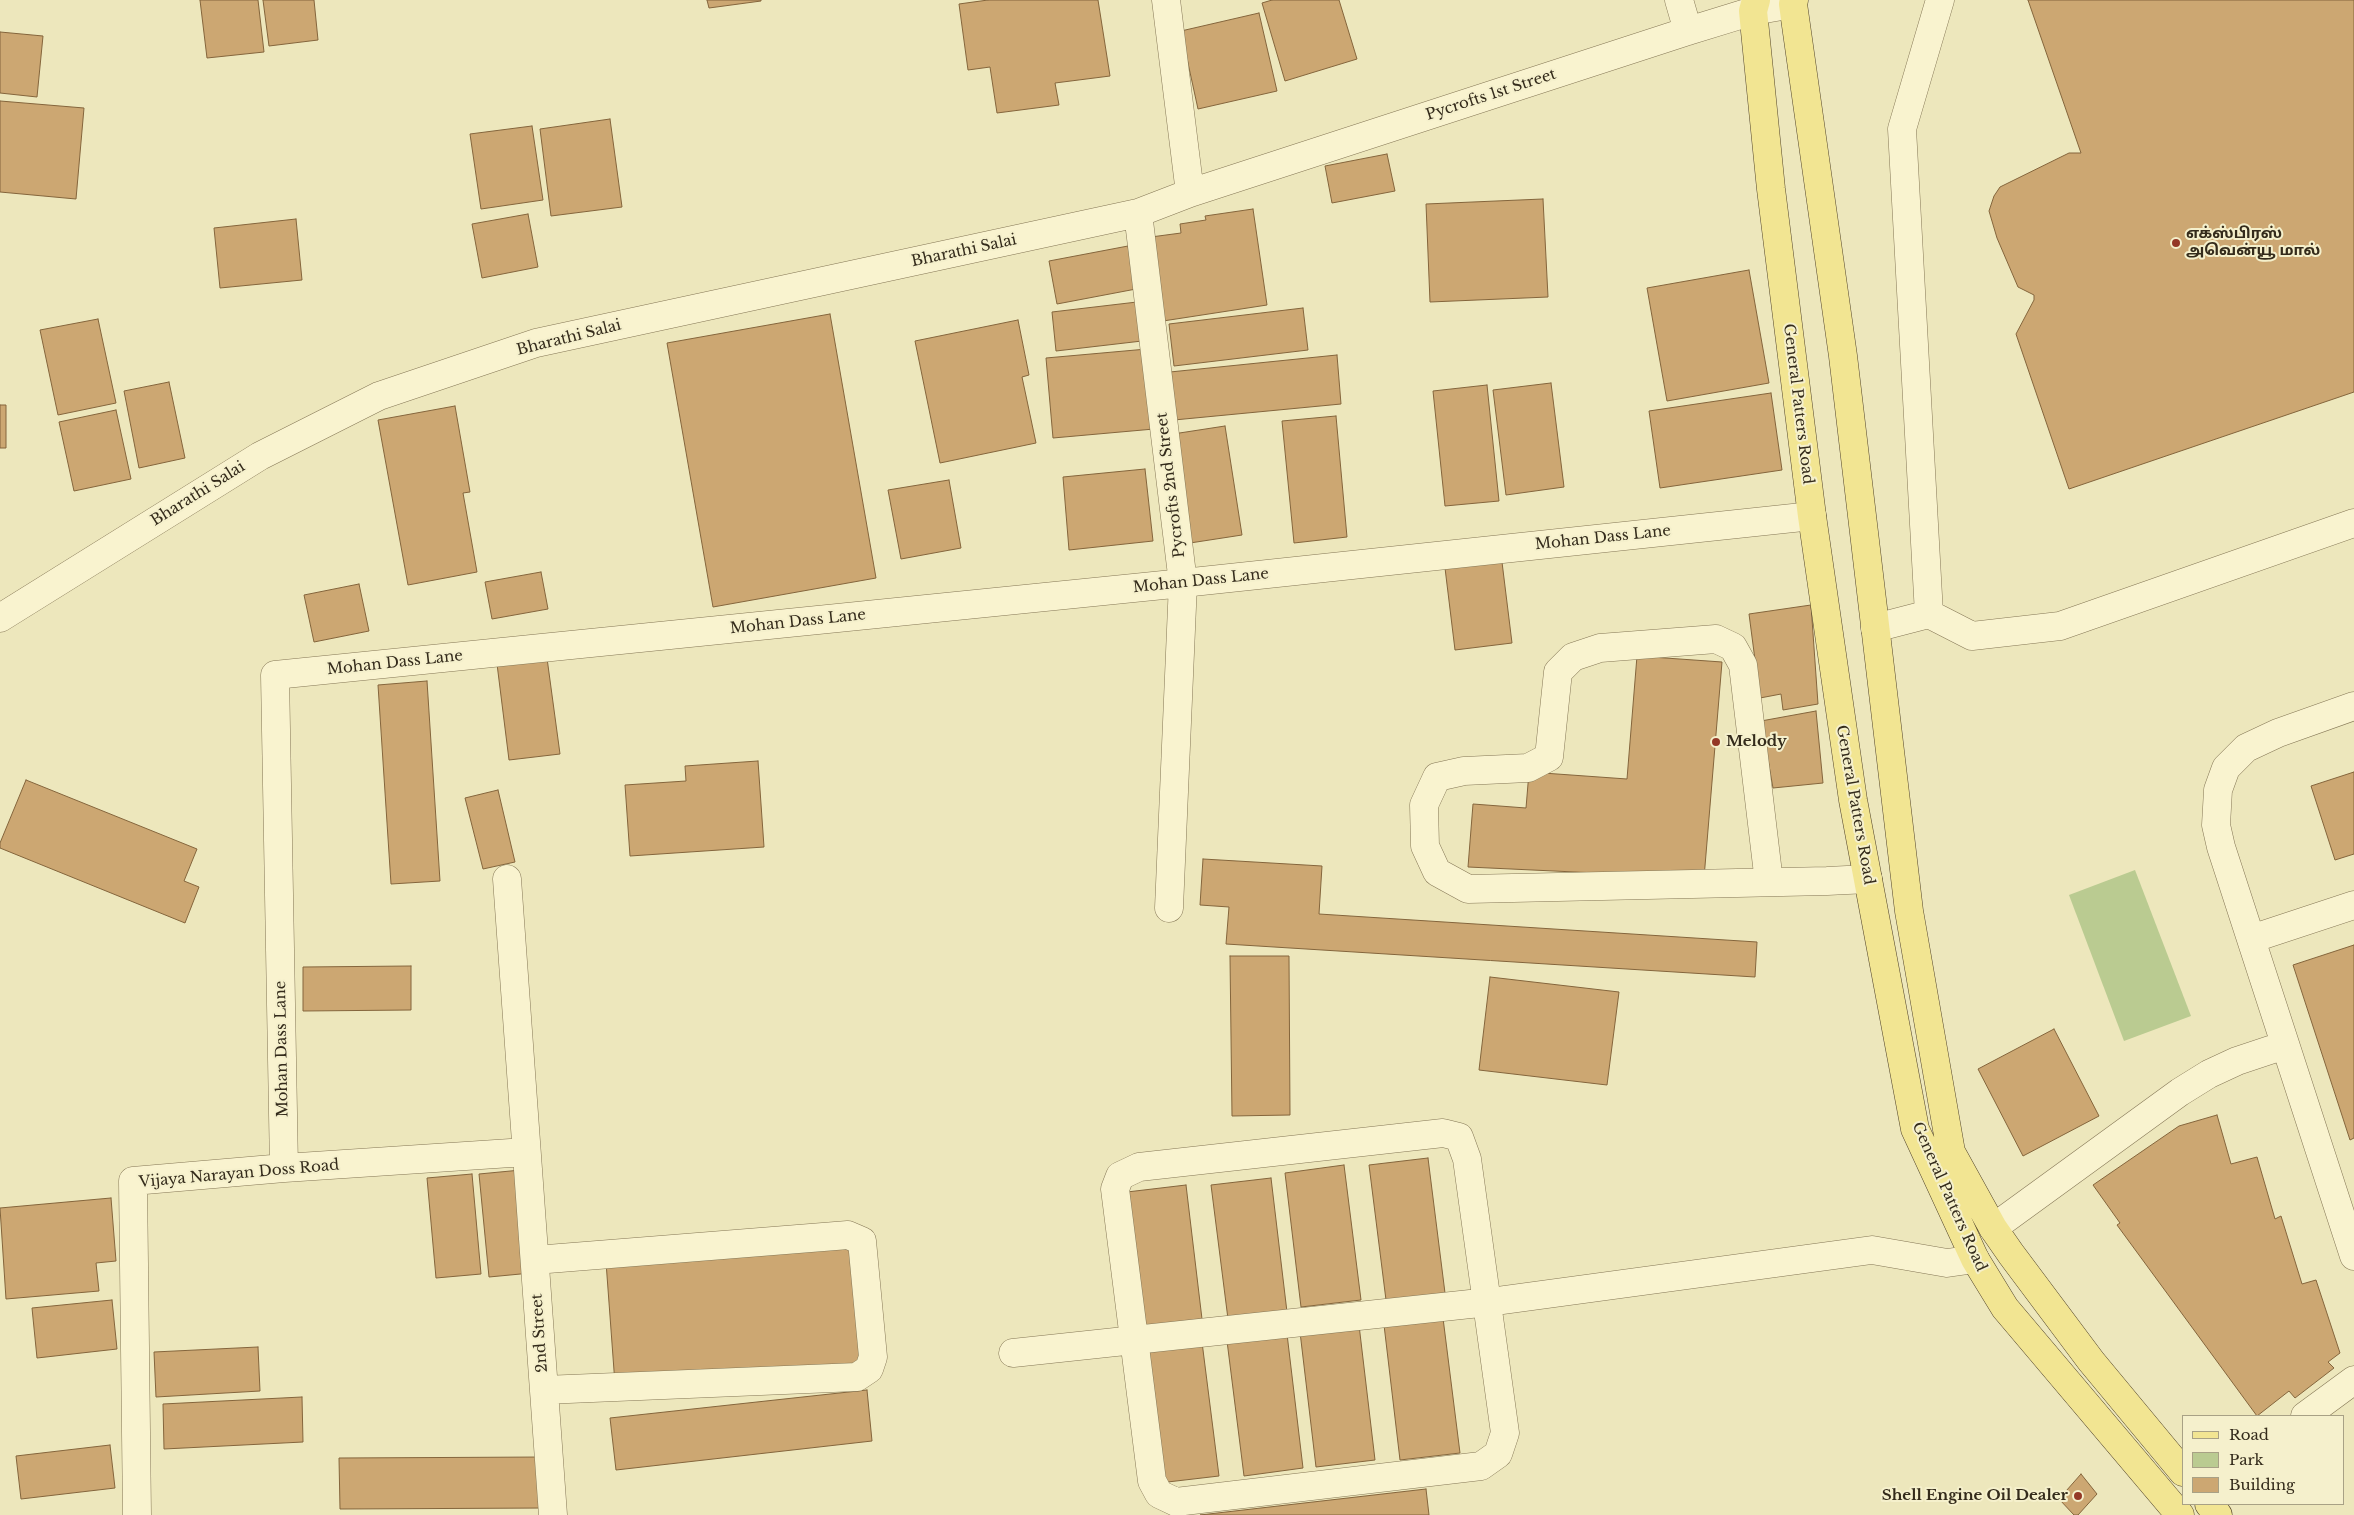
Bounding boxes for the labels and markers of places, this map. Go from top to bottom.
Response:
place label: எக்ஸ்பிரஸ் அவென்யூ மால் [2186,225,2320,260]
marker: எக்ஸ்பிரஸ் அவென்யூ மால் [2170,237,2182,249]
place label: Melody [1726,733,1787,751]
marker: Melody [1710,736,1722,748]
place label: Shell Engine Oil Dealer [1882,1487,2068,1505]
marker: Shell Engine Oil Dealer [2072,1490,2084,1502]

